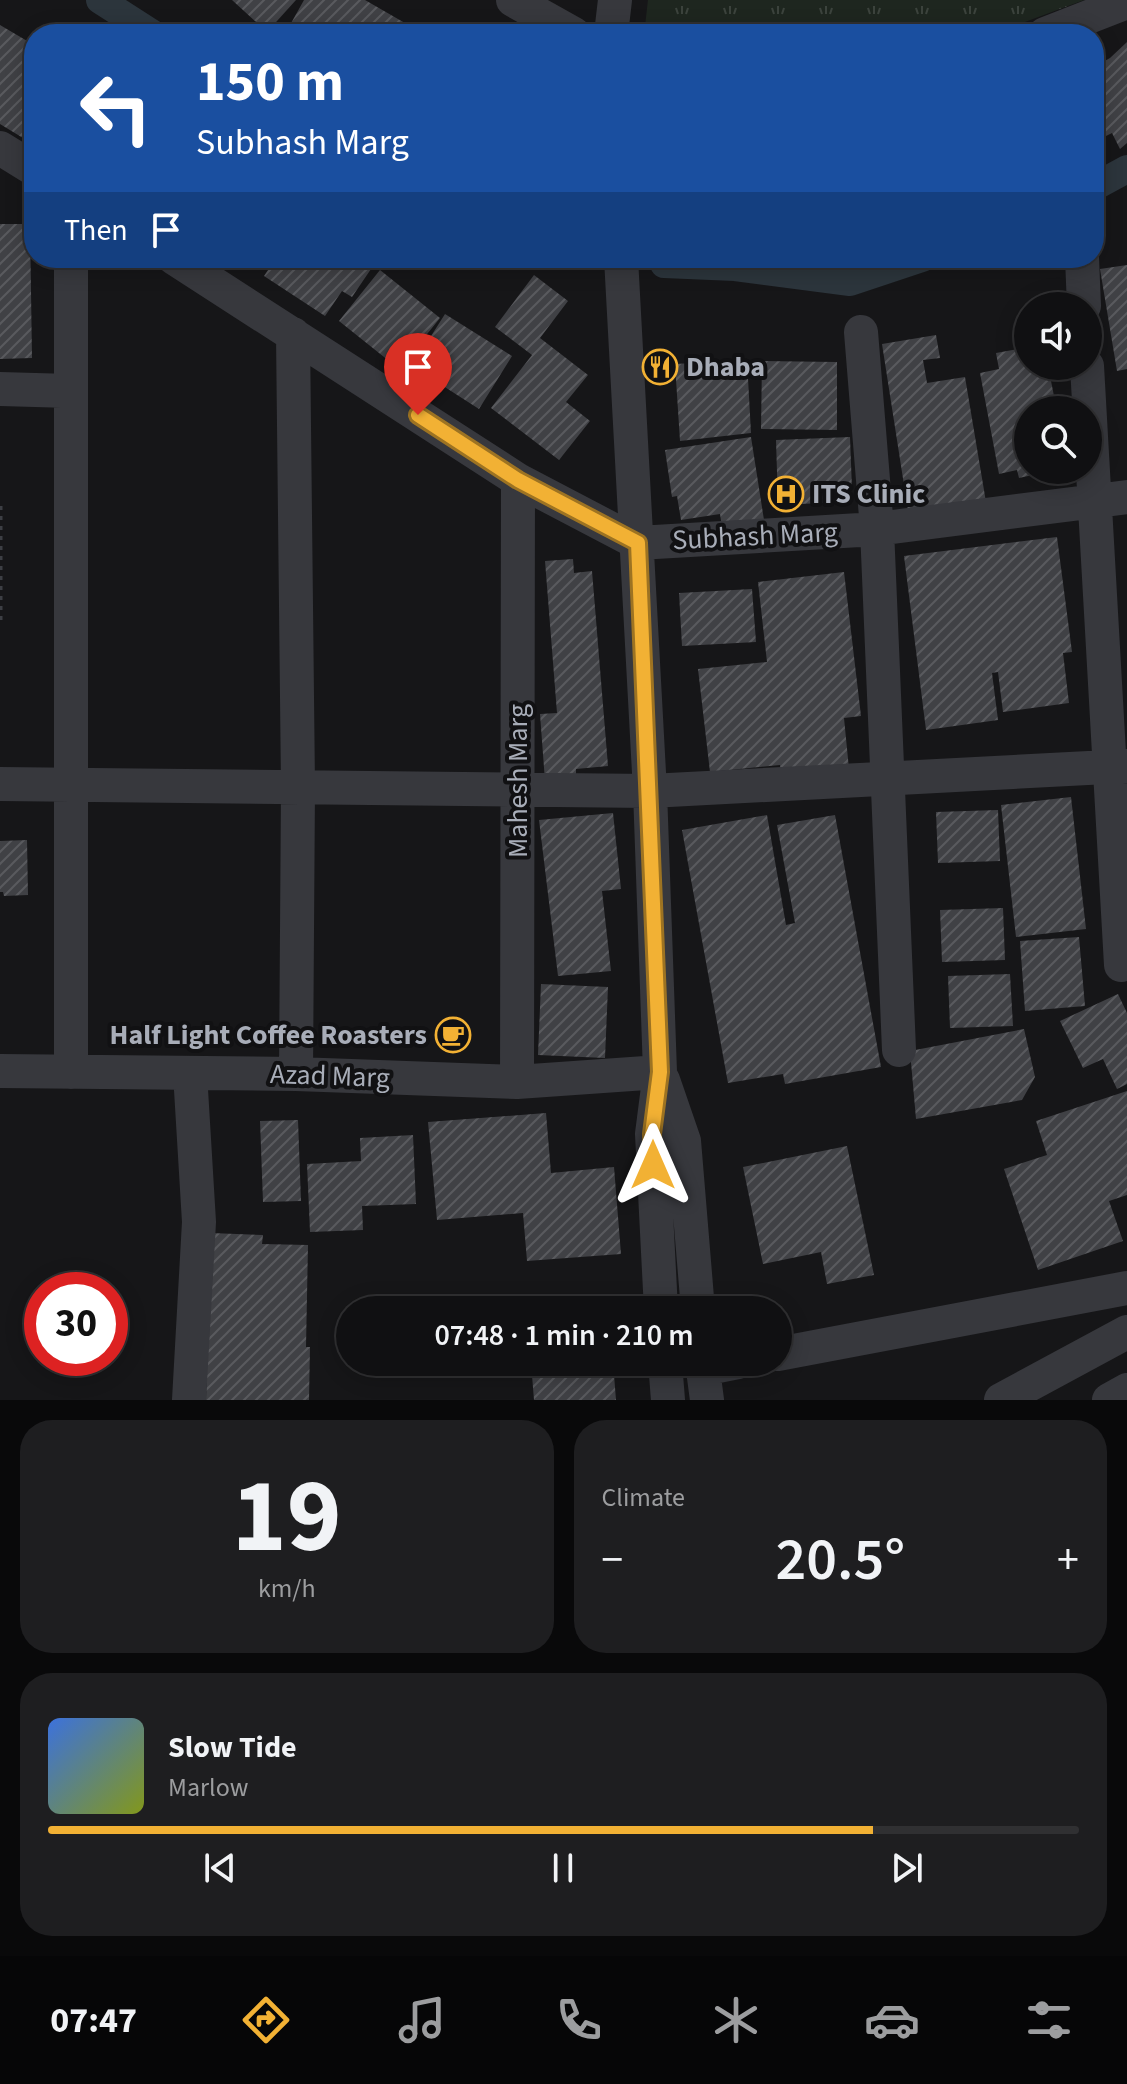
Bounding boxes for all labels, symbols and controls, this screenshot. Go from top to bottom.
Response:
text: 150 m [196,43,344,122]
icon: left [64,56,168,160]
text: Subhash Marg [196,117,409,168]
icon: arrive [144,208,188,252]
text: Then [64,209,128,252]
map controls [1014,292,1102,484]
button: sound [1014,292,1102,380]
pin [384,333,452,415]
icon: arrive [396,345,440,389]
place label: Dhaba [686,347,765,387]
restaurant icon: Dhaba [641,348,679,386]
button: search [1014,396,1102,484]
place label: ITS Clinic [812,474,925,514]
hospital icon: ITS Clinic [767,475,805,513]
street label: Subhash Marg [671,512,839,560]
street label: Mahesh Marg [498,704,538,858]
place label: Half Light Coffee Roasters [110,1015,427,1055]
cafe icon: Half Light Coffee Roasters [434,1016,472,1054]
street label: Azad Marg [269,1054,391,1098]
position arrow [611,1123,695,1207]
speed limit sign: 30 [24,1272,128,1376]
text: 07:48 · 1 min · 210 m [434,1314,694,1357]
text: 19 [232,1444,342,1592]
text: Climate [602,1479,685,1516]
text: 20.5° [775,1518,905,1603]
text: − [602,1529,623,1592]
text: + [1057,1529,1079,1592]
text: km/h [258,1570,316,1607]
text: Slow Tide [168,1726,297,1769]
text: Marlow [168,1769,248,1806]
icon: previous [198,1846,242,1890]
icon: pause [541,1846,585,1890]
icon: next [885,1846,929,1890]
icon: directions [238,1992,294,2048]
icon: music [394,1992,450,2048]
icon: phone [551,1992,607,2048]
icon: climate [708,1992,764,2048]
icon: car [864,1992,920,2048]
icon: filters [1021,1992,1077,2048]
text: 07:47 [50,1995,137,2046]

